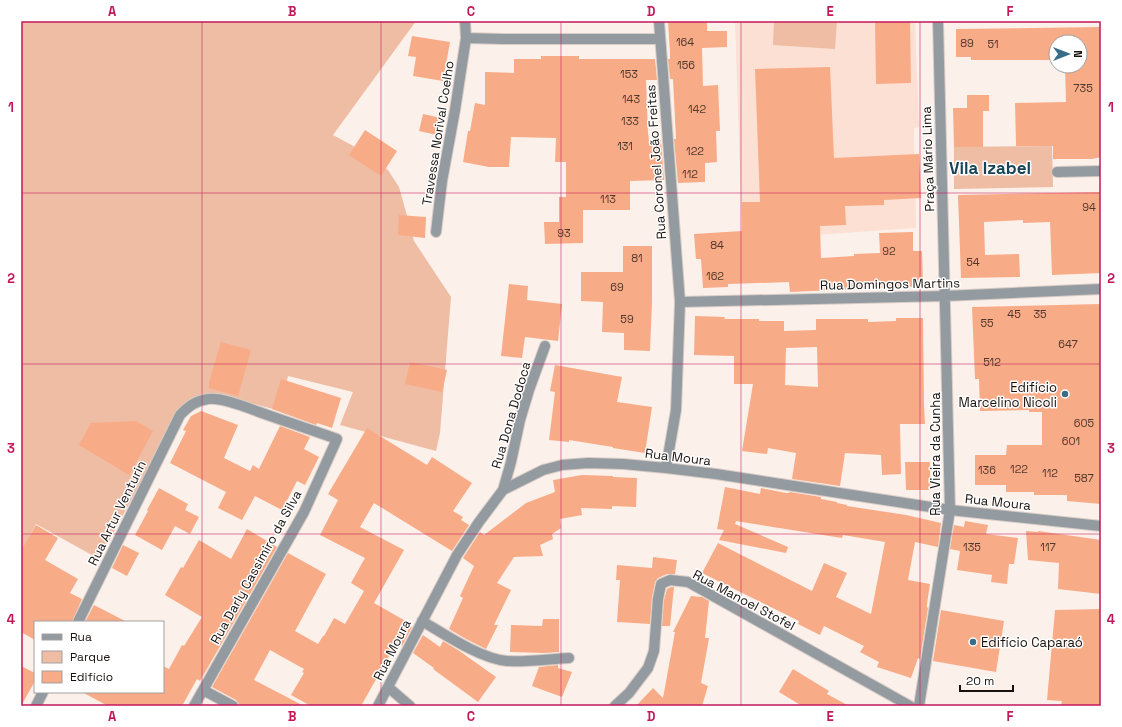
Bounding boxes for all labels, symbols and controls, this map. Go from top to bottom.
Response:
text: A [108,3,117,20]
text: B [288,3,297,20]
text: C [467,3,475,20]
text: D [647,3,656,20]
text: E [826,3,834,20]
text: F [1007,3,1014,20]
north arrow [1048,34,1088,74]
house number: 164 [676,35,694,49]
house number: 89 [960,36,974,50]
house number: 51 [987,37,999,51]
text: N [1071,50,1085,58]
house number: 156 [677,58,695,72]
street label: Travessa Norival Coelho [418,59,458,207]
house number: 153 [620,67,638,81]
house number: 735 [1073,81,1093,95]
street label: Rua Coronel João Freitas [642,84,670,240]
house number: 143 [622,92,640,106]
text: 1 [8,99,14,116]
text: 1 [1108,99,1114,116]
house number: 142 [688,102,706,116]
street label: Praça Mário Lima [918,105,938,212]
house number: 133 [621,114,639,128]
house number: 131 [617,139,633,153]
house number: 122 [686,144,704,158]
district label: Vila Izabel [949,157,1031,179]
house number: 112 [682,167,698,181]
house number: 113 [600,192,616,206]
house number: 94 [1082,200,1096,214]
house number: 93 [557,226,571,240]
house number: 84 [710,238,724,252]
house number: 92 [882,244,896,258]
house number: 81 [631,251,643,265]
house number: 54 [966,255,980,269]
house number: 162 [706,269,724,283]
text: 2 [7,270,15,287]
text: 2 [1107,270,1115,287]
street label: Rua Domingos Martins [820,274,960,294]
house number: 69 [610,280,624,294]
house number: 45 [1007,307,1021,321]
house number: 35 [1033,307,1047,321]
house number: 59 [620,312,634,326]
house number: 55 [980,316,994,330]
house number: 647 [1058,337,1078,351]
house number: 512 [983,355,1001,369]
street label: Rua Dona Dodoca [488,359,535,471]
place label: Edifício Marcelino Nicoli [958,379,1057,411]
marker: Edifício Marcelino Nicoli [1060,389,1070,399]
street label: Rua Vieira da Cunha [927,392,944,516]
house number: 605 [1074,416,1095,430]
house number: 601 [1062,434,1080,448]
text: 3 [7,440,15,457]
text: 3 [1107,440,1115,457]
street label: Rua Moura [644,445,712,470]
street label: Rua Artur Venturin [84,458,150,568]
house number: 122 [1010,462,1028,476]
house number: 136 [978,463,996,477]
house number: 112 [1042,466,1058,480]
house number: 587 [1074,471,1094,485]
street label: Rua Darly Cassimiro da Silva [207,487,306,647]
street label: Rua Moura [964,490,1032,514]
house number: 135 [963,540,981,554]
house number: 117 [1040,540,1056,554]
street label: Rua Manoel Stofel [690,566,798,634]
text: 4 [7,611,15,628]
text: 4 [1107,611,1115,628]
street label: Rua Moura [369,616,415,683]
legend [34,621,164,693]
text: Rua [70,629,92,645]
place label: Edifício Caparaó [981,634,1083,651]
marker: Edifício Caparaó [968,637,978,647]
text: Parque [70,649,110,665]
scale bar [960,667,1013,693]
text: Edifício [70,669,113,685]
text: 20 m [966,673,994,689]
text: A [108,708,117,725]
text: B [288,708,297,725]
text: C [467,708,475,725]
text: D [647,708,656,725]
text: E [826,708,834,725]
text: F [1007,708,1014,725]

